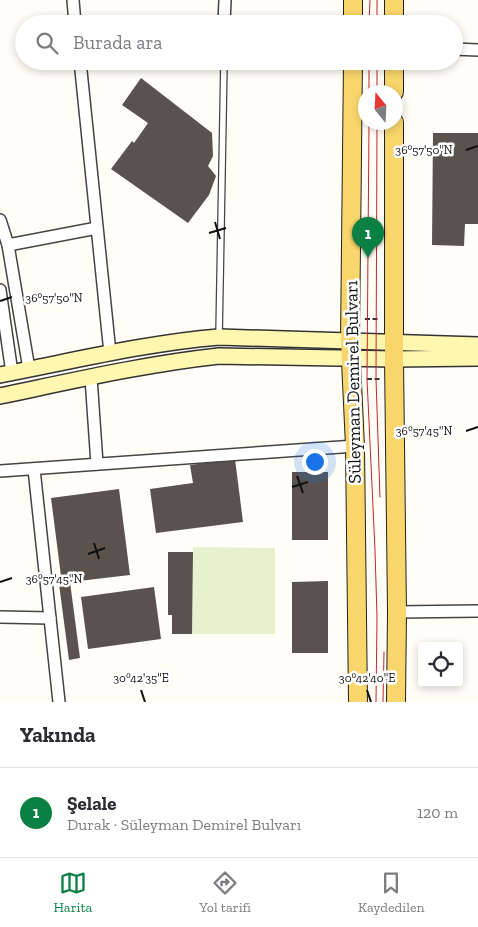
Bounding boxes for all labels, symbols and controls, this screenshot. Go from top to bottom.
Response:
search box [15,15,463,70]
icon: search [33,29,61,57]
text: Burada ara [73,31,163,54]
north arrow [358,85,403,130]
text: 36°57'50"N [395,143,453,157]
pin: 1 [352,217,384,258]
street label: Süleyman Demirel Bulvarı [340,280,366,484]
text: 36°57'50"N [25,291,83,305]
text: 36°57'45"N [396,424,452,438]
your location [302,449,328,475]
text: 36°57'45"N [26,572,82,586]
map controls [418,642,463,687]
button: locate [418,642,463,687]
text: 30°42'35"E [113,671,169,685]
text: 30°42'40"E [339,671,395,685]
text: Yakında [20,722,96,747]
text: Şelale [67,792,116,815]
text: 1 [33,803,39,822]
text: 120 m [417,803,458,822]
text: Durak · Süleyman Demirel Bulvarı [67,815,301,834]
tab: Harita [53,869,92,916]
tab: Yol tarifi [199,869,251,916]
tab: Kaydedilen [358,869,425,916]

